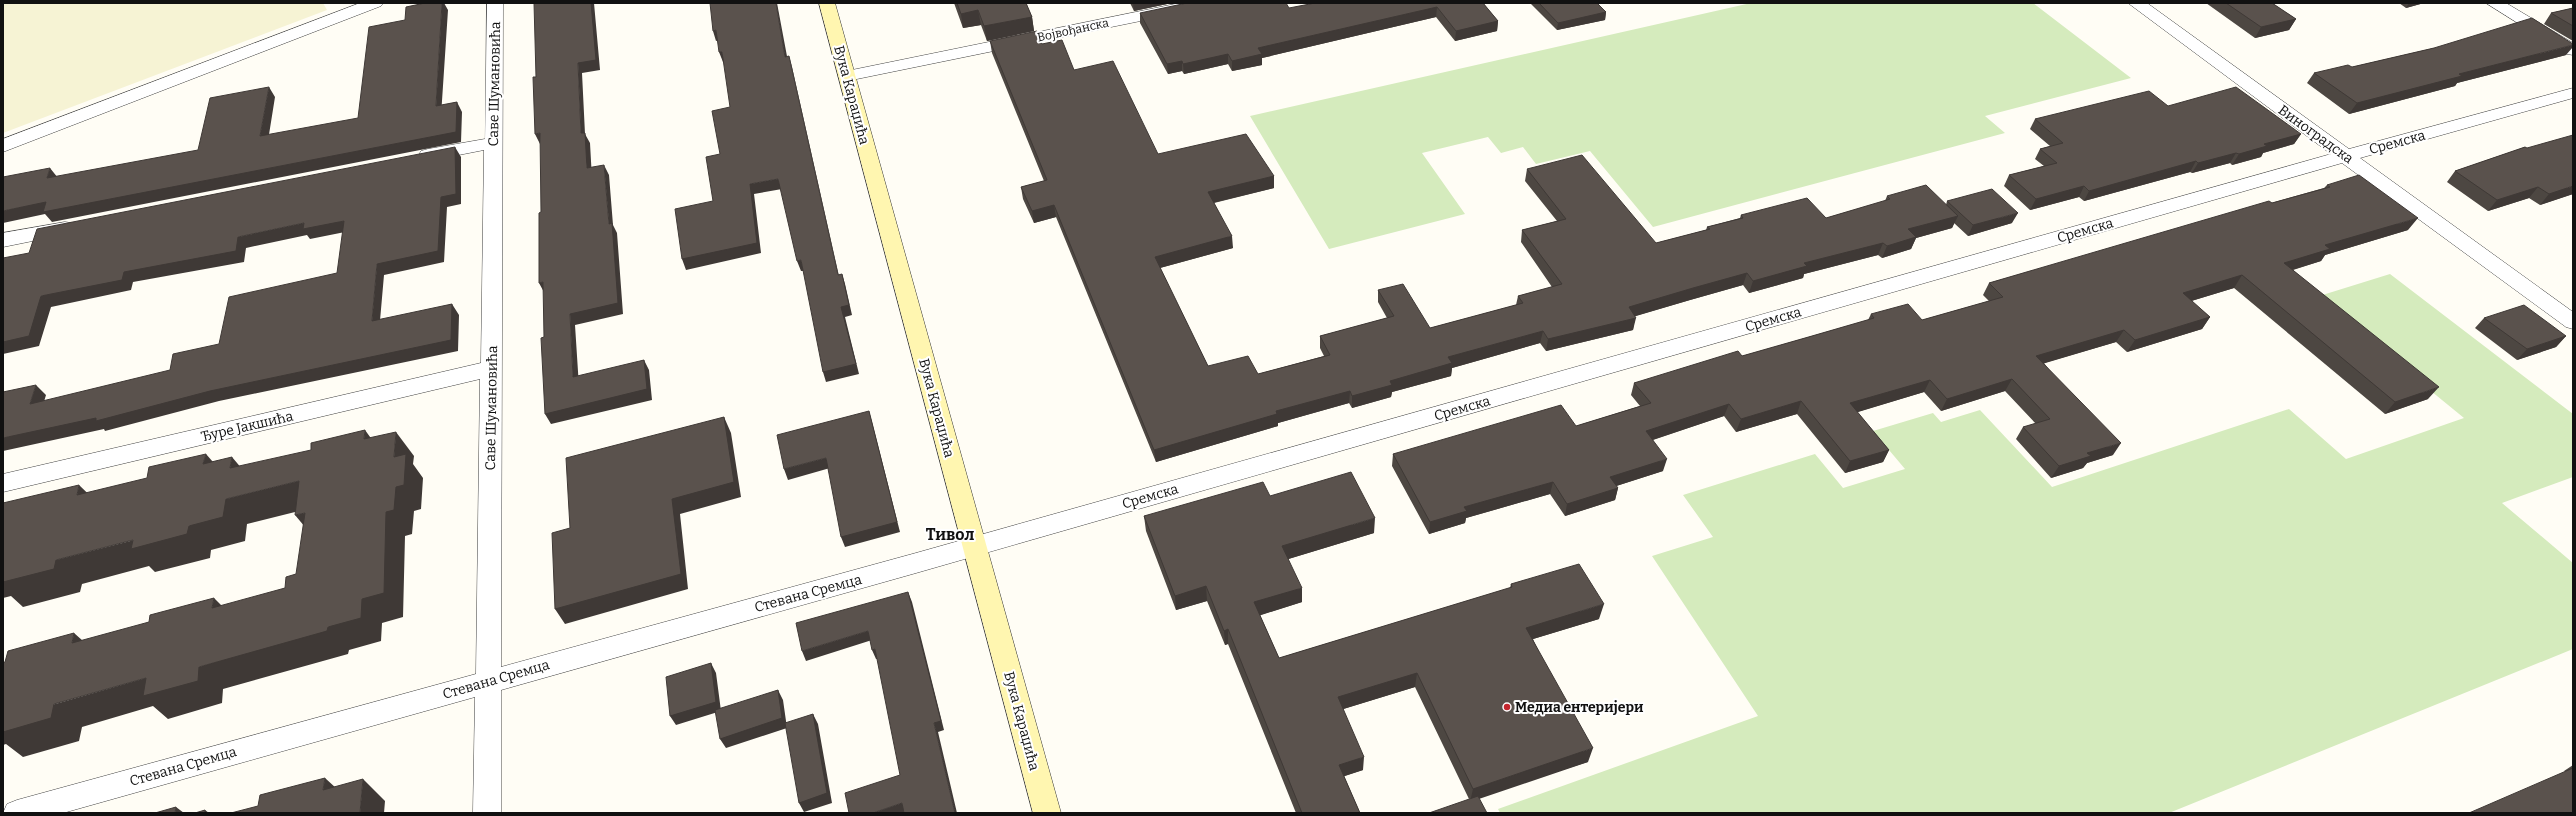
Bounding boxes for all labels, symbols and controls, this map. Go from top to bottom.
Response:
street label: Војвођанска [1036,16,1110,44]
street label: Саве Шумановића [485,21,504,147]
street label: Вука Караџића [830,44,873,147]
street label: Виноградска [2275,101,2357,168]
street label: Сремска [2367,127,2427,158]
street label: Сремска [2055,214,2116,247]
street label: Сремска [1743,303,1804,336]
street label: Саве Шумановића [482,345,501,471]
street label: Вука Караџића [915,357,958,460]
street label: Сремска [1432,392,1493,425]
street label: Ђуре Јакшића [199,408,295,445]
street label: Сремска [1120,480,1181,513]
district label: Тивол [926,525,974,544]
street label: Стевана Сремца [753,571,864,616]
street label: Стевана Сремца [441,656,552,703]
street label: Вука Караџића [1000,670,1043,773]
place label: Медиа ентеријери [1515,699,1644,716]
marker: Медиа ентеријери [1502,702,1512,712]
street label: Стевана Сремца [128,743,239,790]

